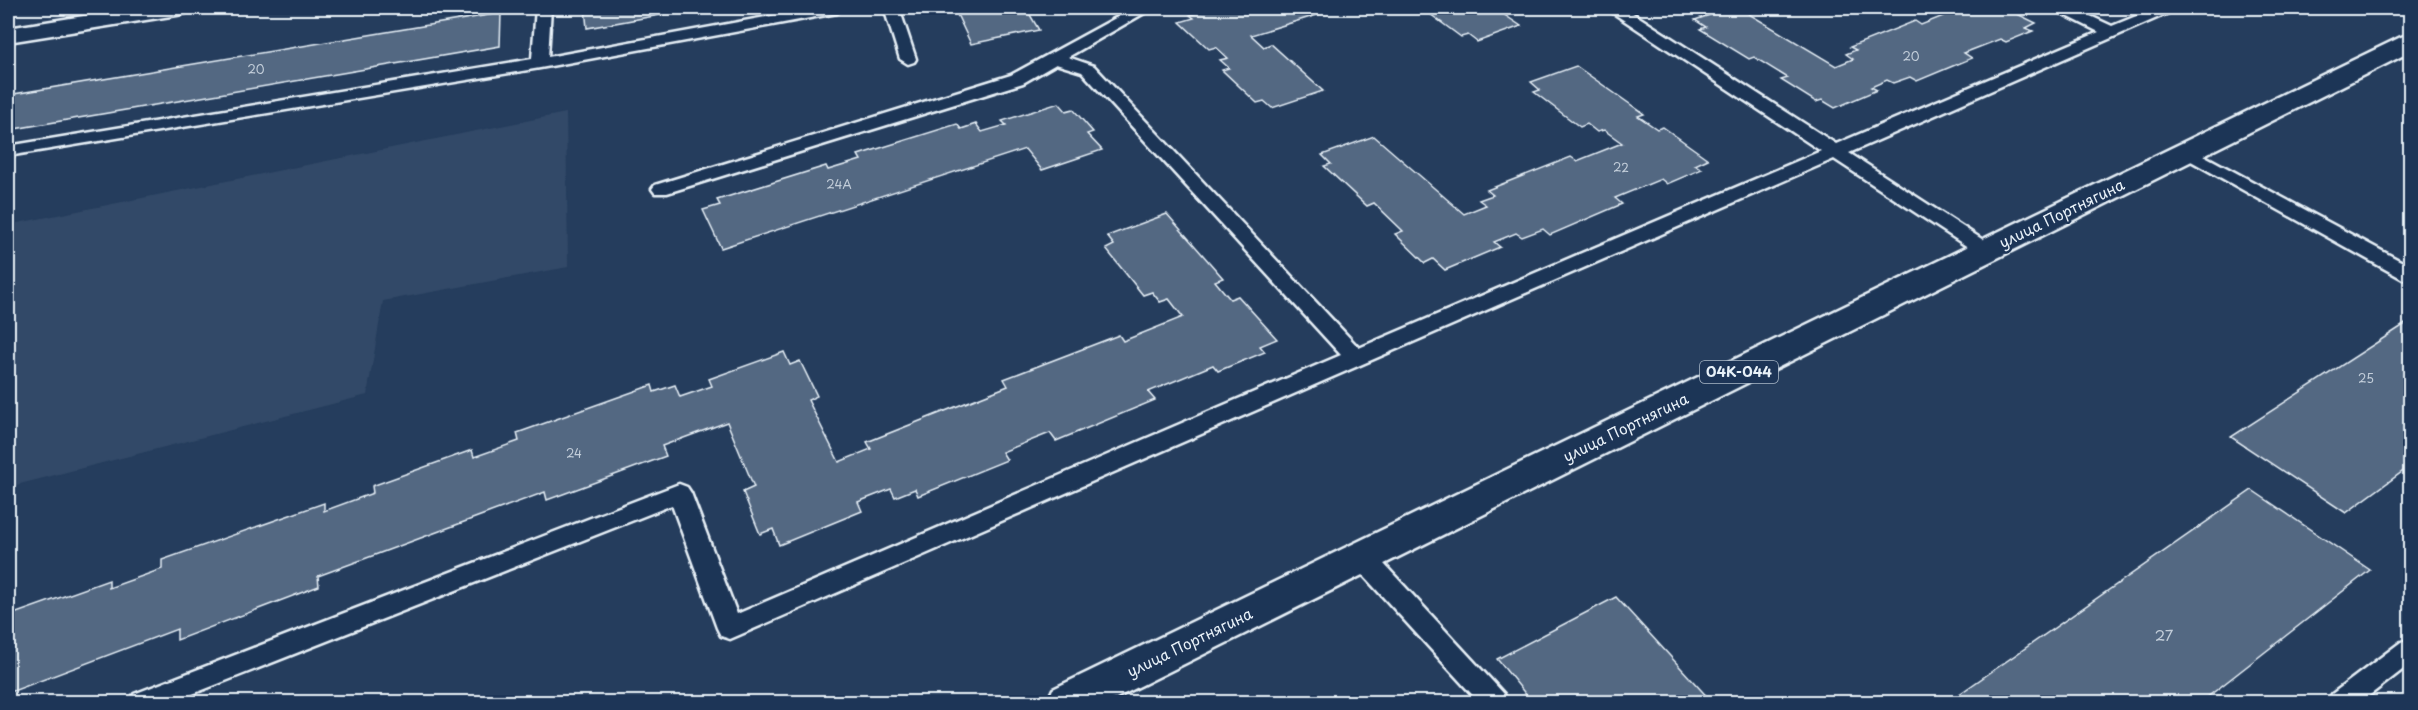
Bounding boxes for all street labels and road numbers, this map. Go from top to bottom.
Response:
street label: улица Портнягина [1995,172,2128,253]
road number: 04К-044 [1700,361,1778,383]
street label: улица Портнягина [1559,386,1692,467]
street label: улица Портнягина [1123,601,1256,682]

